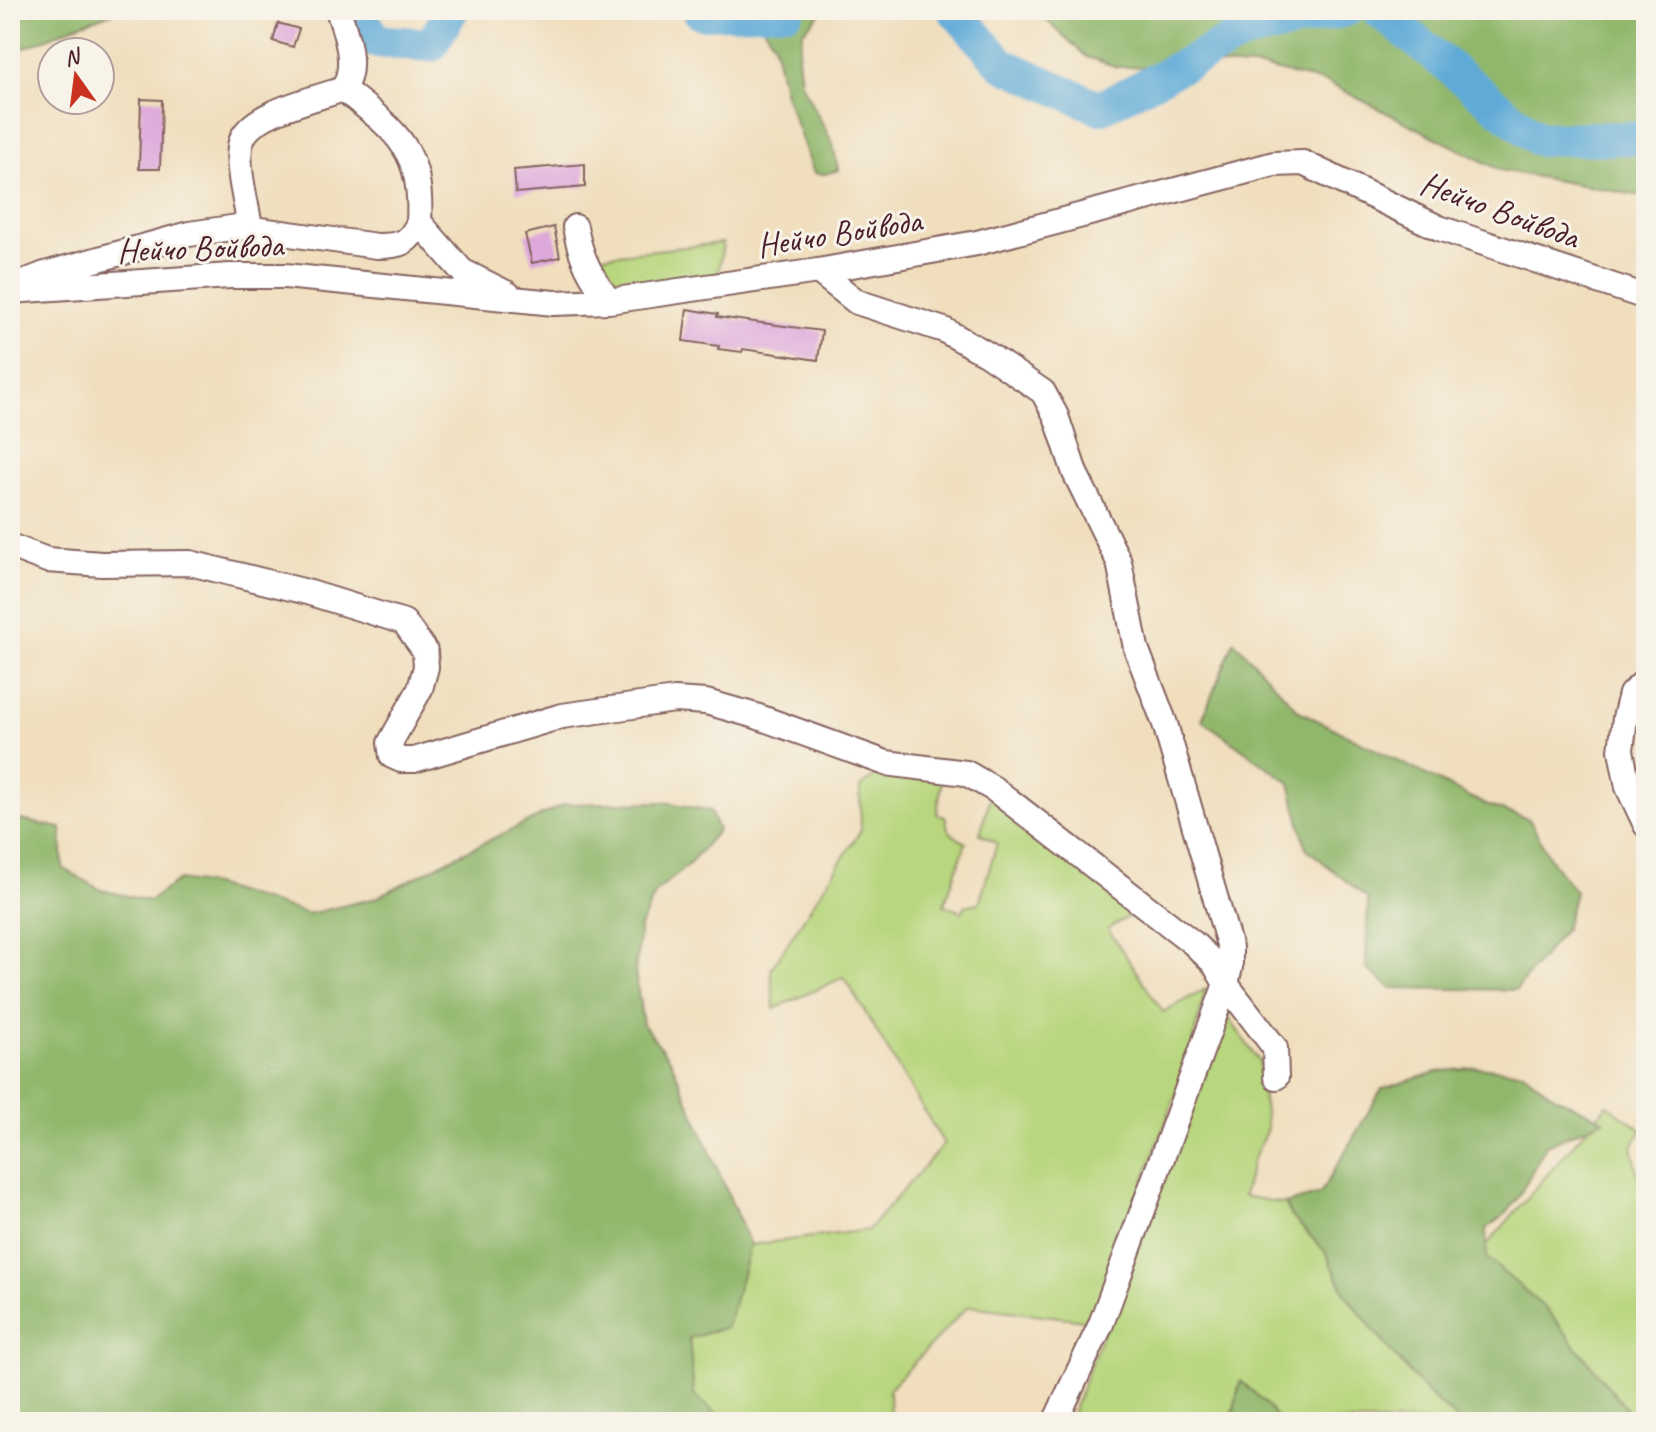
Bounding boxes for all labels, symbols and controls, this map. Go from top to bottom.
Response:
north arrow [36,36,116,116]
text: N [61,42,85,73]
street label: Нейчо Войвода [1415,161,1587,259]
street label: Нейчо Войвода [754,198,927,267]
street label: Нейчо Войвода [116,223,286,272]

